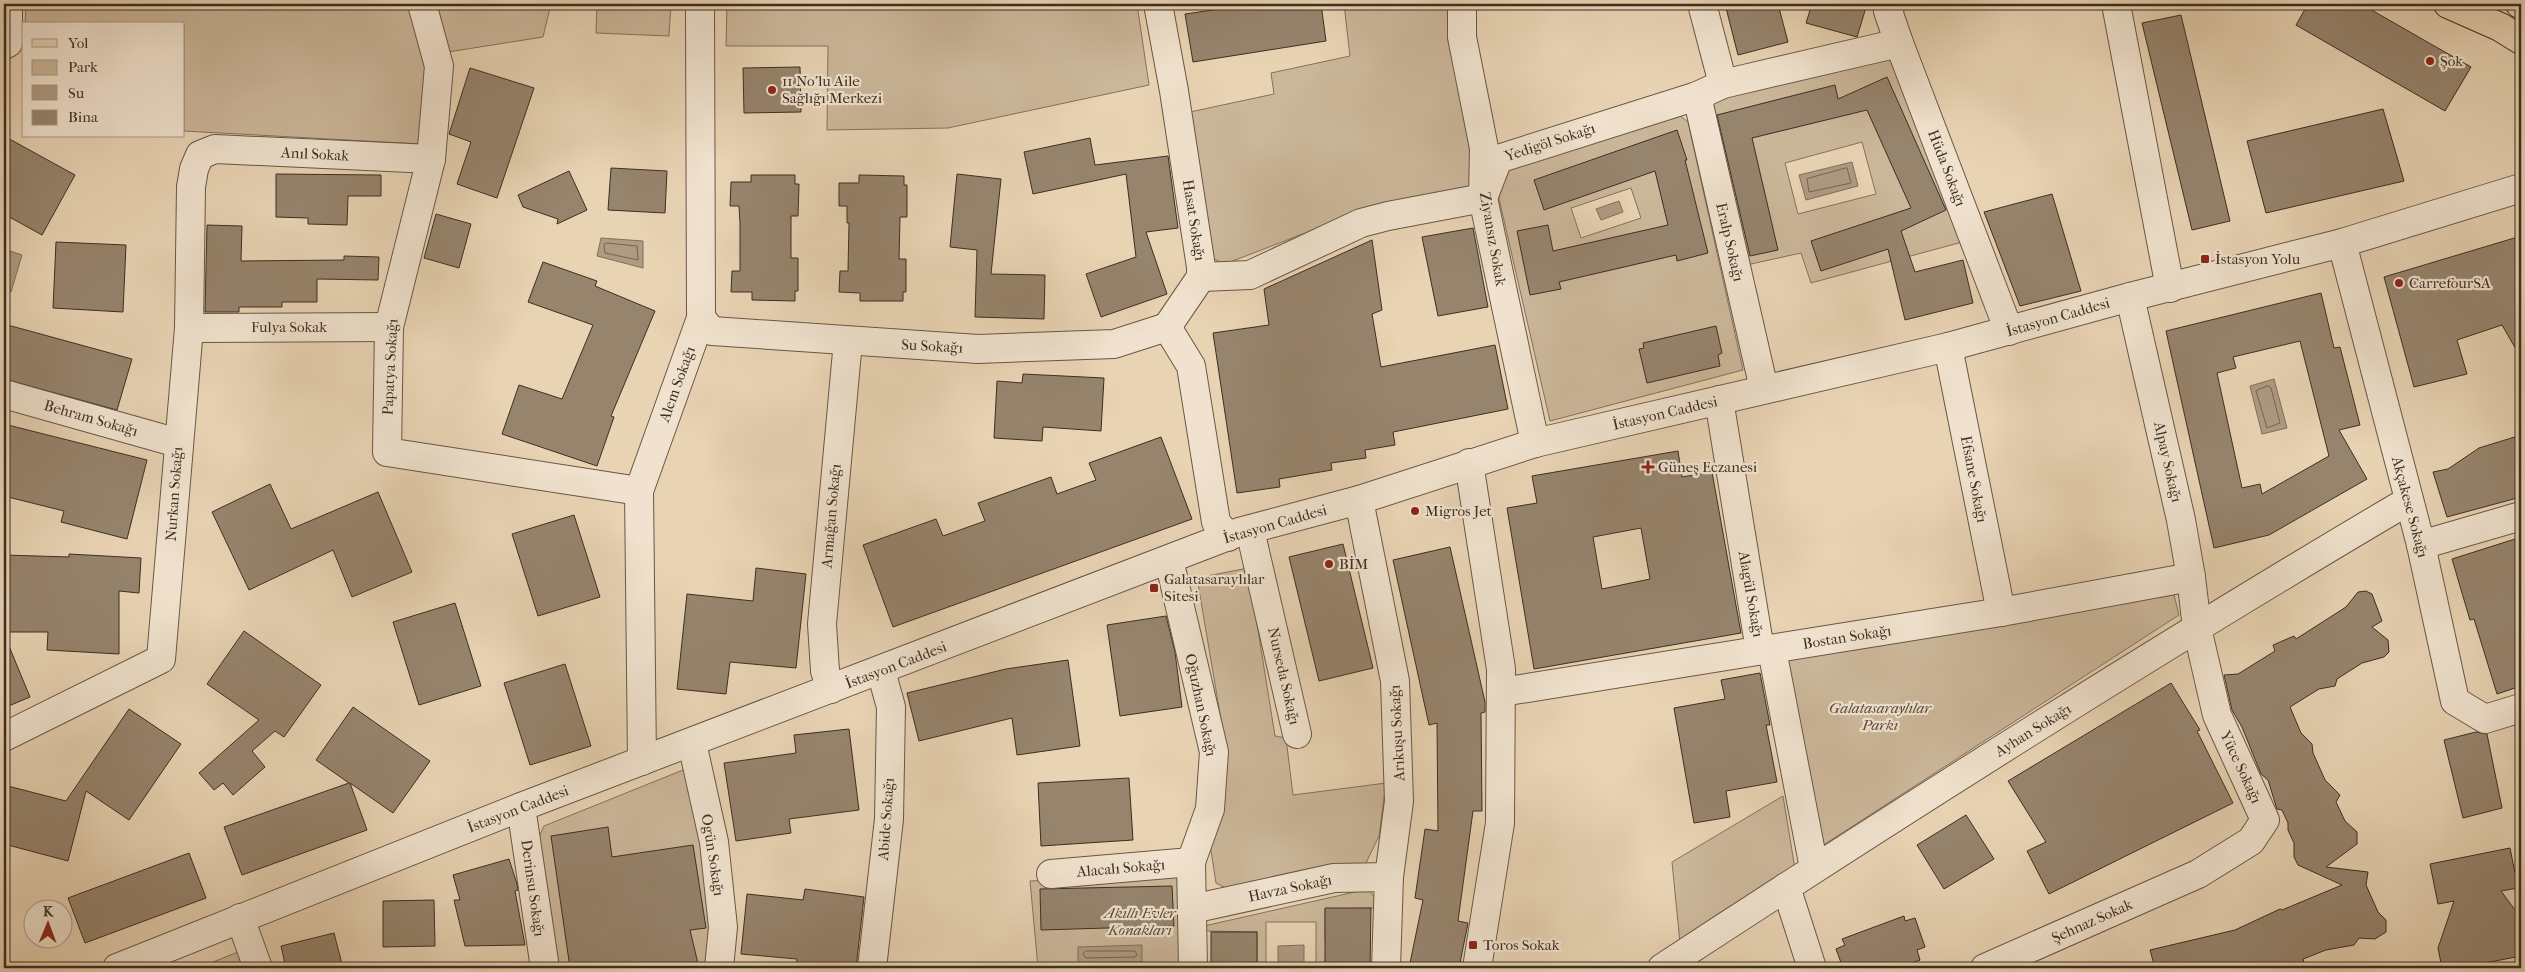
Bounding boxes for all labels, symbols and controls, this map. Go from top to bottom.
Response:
legend [22,22,185,138]
text: Yol [67,34,88,52]
place label: Şok [2440,52,2463,70]
marker: Şok [2424,55,2436,67]
text: Park [68,58,98,76]
place label: 11 No'lu Aile Sağlığı Merkezi [782,72,883,107]
text: Su [68,84,85,102]
marker: 11 No'lu Aile Sağlığı Merkezi [766,84,778,96]
text: Bina [68,108,99,126]
street label: Yedigöl Sokağı [1502,119,1598,165]
street label: Hüda Sokağı [1924,127,1970,209]
street label: Anıl Sokak [280,143,350,165]
street label: Hasat Sokağı [1179,178,1209,263]
street label: Ziyansız Sokak [1476,191,1510,288]
street label: Eralp Sokağı [1712,201,1748,284]
place label: İstasyon Yolu [2215,250,2301,268]
marker: İstasyon Yolu [2199,253,2211,265]
place label: CarrefourSA [2409,274,2491,292]
marker: CarrefourSA [2393,277,2405,289]
street label: İstasyon Caddesi [2004,293,2112,340]
street label: Fulya Sokak [251,318,327,336]
street label: Papatya Sokağı [378,318,402,416]
street label: Su Sokağı [901,335,964,357]
street label: Alem Sokağı [655,343,699,425]
street label: İstasyon Caddesi [1611,392,1720,434]
street label: Behram Sokağı [42,396,141,440]
street label: Alpay Sokağı [2150,419,2186,505]
street label: Efsane Sokağı [1957,434,1991,525]
street label: Nurkan Sokağı [162,446,186,542]
street label: Akçakese Sokağı [2388,453,2432,560]
place label: Güneş Eczanesi [1658,458,1758,476]
marker: Güneş Eczanesi [1642,461,1654,473]
street label: Armağan Sokağı [817,463,845,570]
street label: İstasyon Caddesi [1221,500,1329,547]
place label: Migros Jet [1425,502,1493,520]
marker: Migros Jet [1409,505,1421,517]
street label: Alagül Sokağı [1734,548,1768,639]
place label: BİM [1339,555,1369,573]
marker: BİM [1323,558,1335,570]
place label: Galatasaraylılar Sitesi [1164,570,1265,605]
marker: Galatasaraylılar Sitesi [1148,582,1160,594]
street label: Bostan Sokağı [1801,621,1893,653]
street label: Nurseda Sokağı [1264,625,1304,727]
street label: İstasyon Caddesi [843,637,950,693]
street label: Oğuzhan Sokağı [1181,652,1221,759]
street label: Arıkuşu Sokağı [1385,684,1409,783]
park label: Galatasaraylılar Parkı [1829,699,1932,734]
street label: Ayhan Sokağı [1991,699,2075,761]
street label: Yüce Sokağı [2216,727,2266,807]
street label: Abide Sokağı [874,776,898,862]
street label: İstasyon Caddesi [465,781,572,837]
street label: Ogün Sokağı [698,813,728,898]
street label: Derinsu Sokağı [517,838,549,938]
street label: Alacalı Sokağı [1075,855,1166,881]
street label: Havza Sokağı [1246,870,1334,906]
street label: Şehnaz Sokak [2049,895,2135,947]
north arrow [22,900,72,950]
text: K [43,903,54,920]
park label: Akıllı Evler Konakları [1102,904,1177,939]
place label: Toros Sokak [1483,936,1560,954]
marker: Toros Sokak [1467,939,1479,951]

